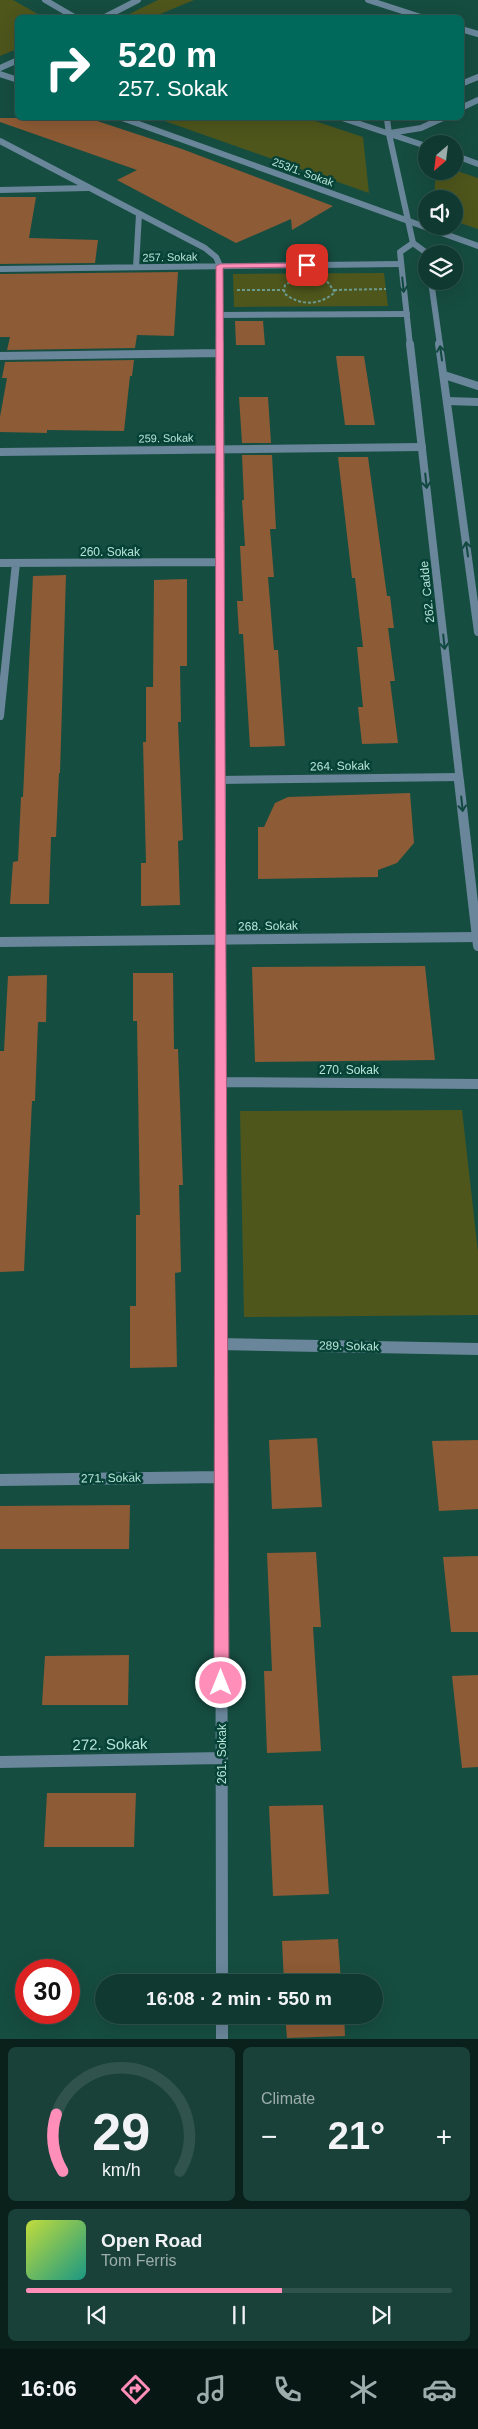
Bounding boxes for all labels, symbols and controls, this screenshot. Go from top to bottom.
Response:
icon: right [35,35,100,100]
text: 520 m [118,35,217,74]
text: 257. Sokak [118,76,228,101]
north arrow [418,135,462,180]
map controls [418,135,463,290]
street label: 253/1. Sokak [271,155,336,189]
button: sound [418,190,463,235]
pin [286,244,328,286]
button: layers [418,245,463,290]
street label: 257. Sokak [142,251,198,263]
icon: arrive [293,251,321,279]
one-way arrow [399,276,408,292]
one-way arrow [436,346,446,362]
street label: 259. Sokak [138,432,194,444]
one-way arrow [421,473,431,489]
one-way arrow [462,541,472,557]
street label: 260. Sokak [80,545,141,559]
street label: 262. Cadde [417,560,437,624]
one-way arrow [439,634,449,650]
street label: 264. Sokak [310,758,371,774]
one-way arrow [457,796,467,812]
street label: 268. Sokak [238,918,299,934]
street label: 270. Sokak [319,1063,380,1077]
street label: 289. Sokak [319,1338,380,1354]
street label: 271. Sokak [81,1470,142,1486]
position arrow [194,1656,246,1708]
street label: 261. Sokak [215,1723,229,1784]
street label: 272. Sokak [72,1735,148,1753]
speed limit sign: 30 [15,1959,80,2024]
text: 16:08 · 2 min · 550 m [146,1988,332,2009]
text: Climate [261,2090,315,2107]
text: 29 [93,2103,150,2161]
text: 21° [328,2115,385,2157]
text: − [261,2121,277,2152]
text: + [436,2121,452,2152]
text: km/h [102,2160,141,2180]
text: Open Road [101,2230,202,2251]
text: Tom Ferris [101,2252,177,2269]
icon: previous [83,2301,111,2329]
icon: pause [225,2301,253,2329]
icon: next [367,2301,395,2329]
icon: directions [118,2372,153,2407]
icon: music [194,2372,229,2407]
icon: phone [270,2372,305,2407]
icon: climate [346,2372,381,2407]
icon: car [422,2372,457,2407]
text: 16:06 [21,2376,77,2401]

